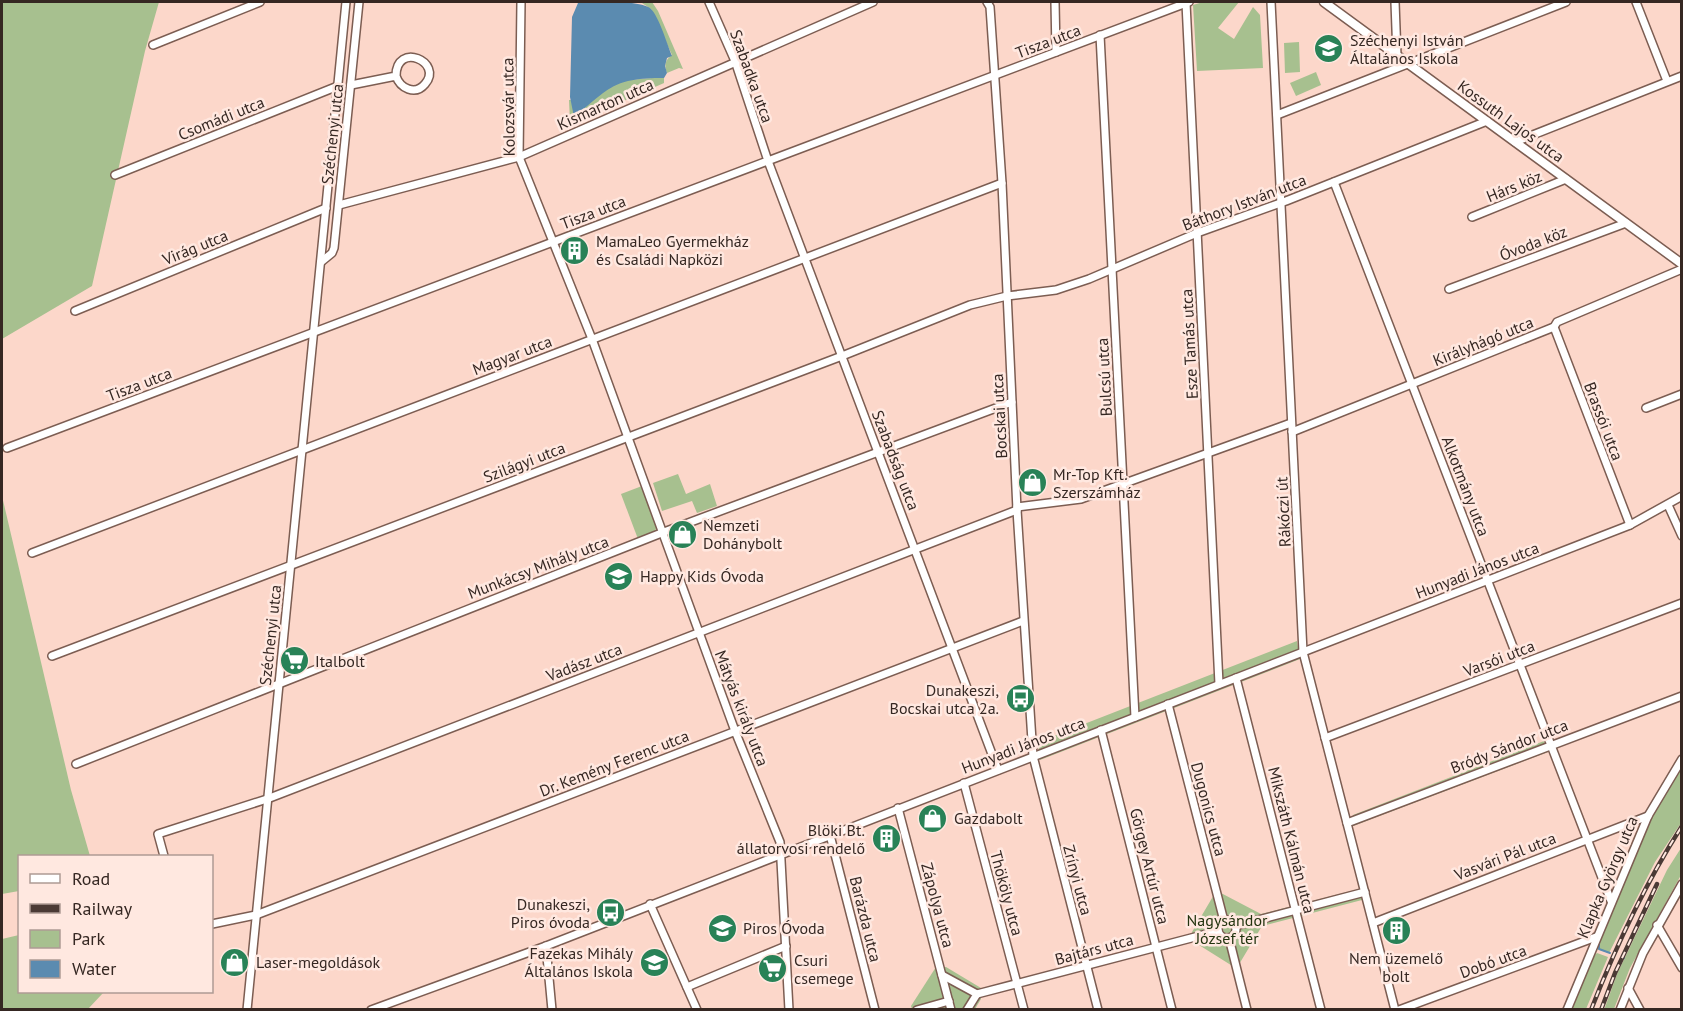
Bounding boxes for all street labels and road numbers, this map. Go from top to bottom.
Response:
street label: Tisza utca [1013,19,1083,63]
street label: Szabadka utca [726,27,778,125]
street label: Kolozsvár utca [497,57,519,157]
street label: Kismarton utca [554,74,656,134]
street label: Kossuth Lajos utca [1454,76,1568,166]
street label: Széchenyi utca [317,83,347,185]
street label: Csomádi utca [175,92,267,144]
street label: Hárs köz [1483,166,1545,206]
street label: Báthory István utca [1179,169,1309,235]
street label: Tisza utca [558,190,628,234]
street label: Óvoda köz [1496,221,1570,265]
street label: Virág utca [159,225,231,270]
street label: Esze Tamás utca [1176,288,1202,400]
street label: Királyhágó utca [1430,312,1536,370]
street label: Magyar utca [470,331,554,379]
street label: Bulcsú utca [1092,337,1116,417]
street label: Tisza utca [104,362,174,406]
street label: Bocskai utca [987,373,1011,459]
street label: Brassói utca [1580,379,1628,463]
street label: Szabadság utca [868,407,924,513]
street label: Alkotmány utca [1438,433,1494,539]
street label: Szilágyi utca [480,437,568,487]
street label: Rákóczi út [1271,476,1295,548]
street label: Munkácsy Mihály utca [465,531,611,603]
street label: Hunyadi János utca [1412,537,1542,603]
street label: Széchenyi utca [255,584,285,686]
street label: Varsói utca [1460,635,1537,681]
street label: Vadász utca [542,638,625,686]
street label: Mátyás király utca [711,647,773,769]
street label: Hunyadi János utca [958,712,1088,778]
street label: Bródy Sándor utca [1447,714,1571,778]
street label: Dr. Kemény Ferenc utca [536,725,692,801]
street label: Dugonics utca [1187,760,1231,858]
street label: Mikszáth Kálmán utca [1264,765,1320,915]
street label: Görgey Artúr utca [1126,806,1174,926]
street label: Klapka György utca [1572,813,1642,941]
street label: Vasvári Pál utca [1451,828,1558,885]
street label: Zrínyi utca [1059,843,1097,917]
street label: Thököly utca [986,848,1028,938]
street label: Zápolya utca [917,860,959,950]
street label: Barázda utca [846,874,886,964]
street label: Bajtárs utca [1053,929,1135,969]
street label: Dobó utca [1457,940,1529,982]

